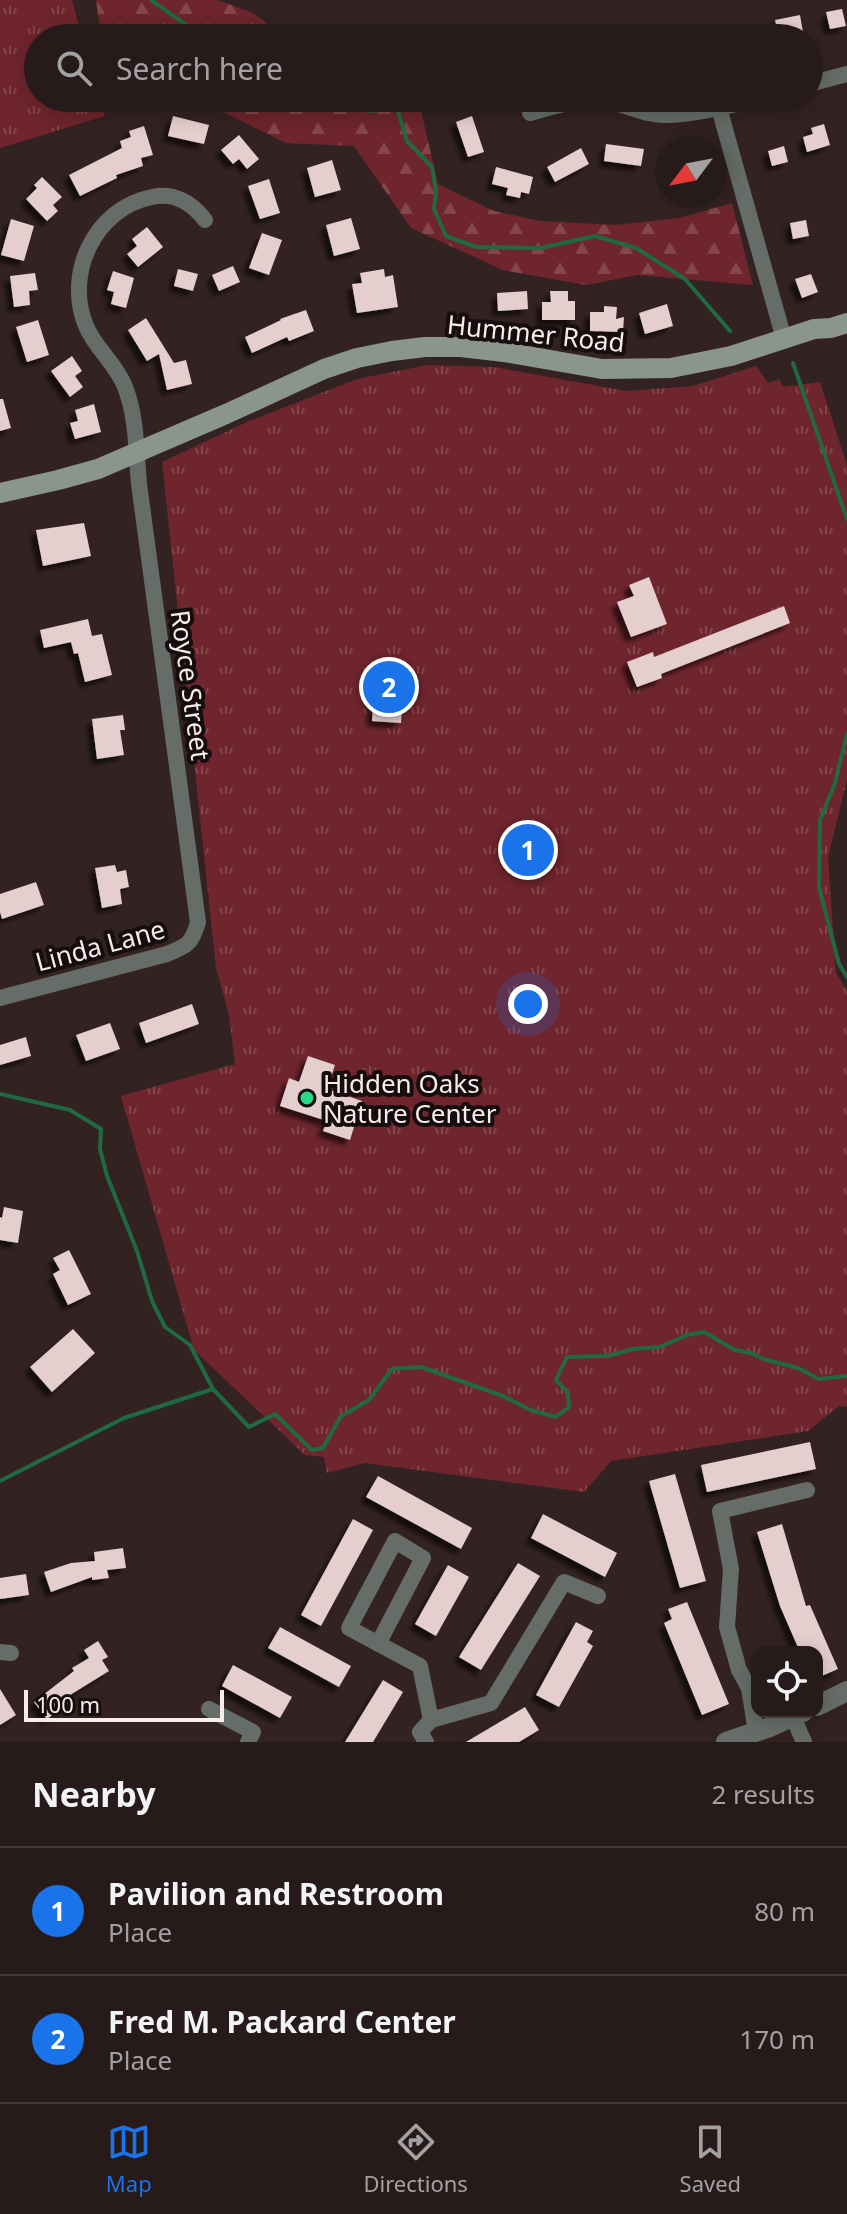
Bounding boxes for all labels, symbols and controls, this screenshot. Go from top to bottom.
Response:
search box [24,24,823,112]
icon: search [52,46,96,90]
text: Search here [116,48,283,89]
north arrow [655,136,727,208]
street label: Hummer Road [445,306,627,360]
street label: Royce Street [163,608,219,762]
pin: 2 [363,657,415,717]
pin: 1 [502,820,554,880]
street label: Linda Lane [31,910,169,980]
your location [508,984,548,1024]
place label: Hidden Oaks Nature Center [323,1065,497,1131]
marker: Hidden Oaks Nature Center [298,1089,316,1107]
map controls [751,1646,823,1718]
button: locate [751,1646,823,1718]
scale bar [24,1686,224,1722]
text: 100 m [36,1689,100,1719]
text: Nearby [32,1771,156,1817]
text: 2 results [711,1776,815,1812]
text: Pavilion and Restroom [108,1873,444,1914]
text: 1 [51,1893,65,1929]
text: 80 m [754,1893,815,1929]
text: Place [108,1914,172,1950]
text: Fred M. Packard Center [108,2001,456,2042]
text: 2 [51,2021,65,2057]
text: 170 m [739,2021,815,2057]
text: Place [108,2042,172,2078]
tab: Map [106,2120,152,2198]
tab: Directions [363,2120,468,2198]
tab: Saved [680,2120,741,2198]

